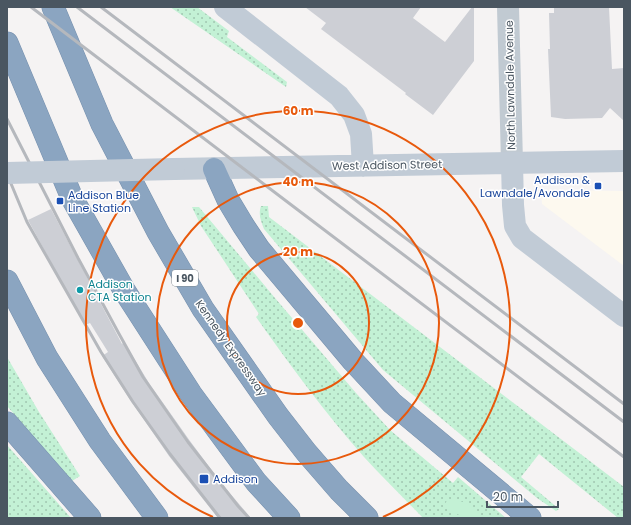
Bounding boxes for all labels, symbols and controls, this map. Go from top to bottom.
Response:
street label: North Lawndale Avenue [501,20,519,150]
text: 60 m [283,102,314,119]
street label: West Addison Street [332,156,442,174]
place label: Addison & Lawndale/Avondale [480,172,591,201]
text: 40 m [282,173,314,190]
marker: Addison & Lawndale/Avondale [593,181,603,191]
place label: Addison Blue Line Station [68,187,139,216]
marker: Addison Blue Line Station [55,196,65,206]
text: 20 m [283,243,313,260]
road number: I 90 [172,270,198,286]
place label: Addison CTA Station [88,276,151,305]
marker: Addison CTA Station [75,285,85,295]
street label: Kennedy Expressway [192,297,271,400]
centre of rings [291,316,305,330]
place label: Addison [213,471,258,487]
marker: Addison [198,473,210,485]
scale bar [487,483,558,509]
text: 20 m [493,488,523,505]

